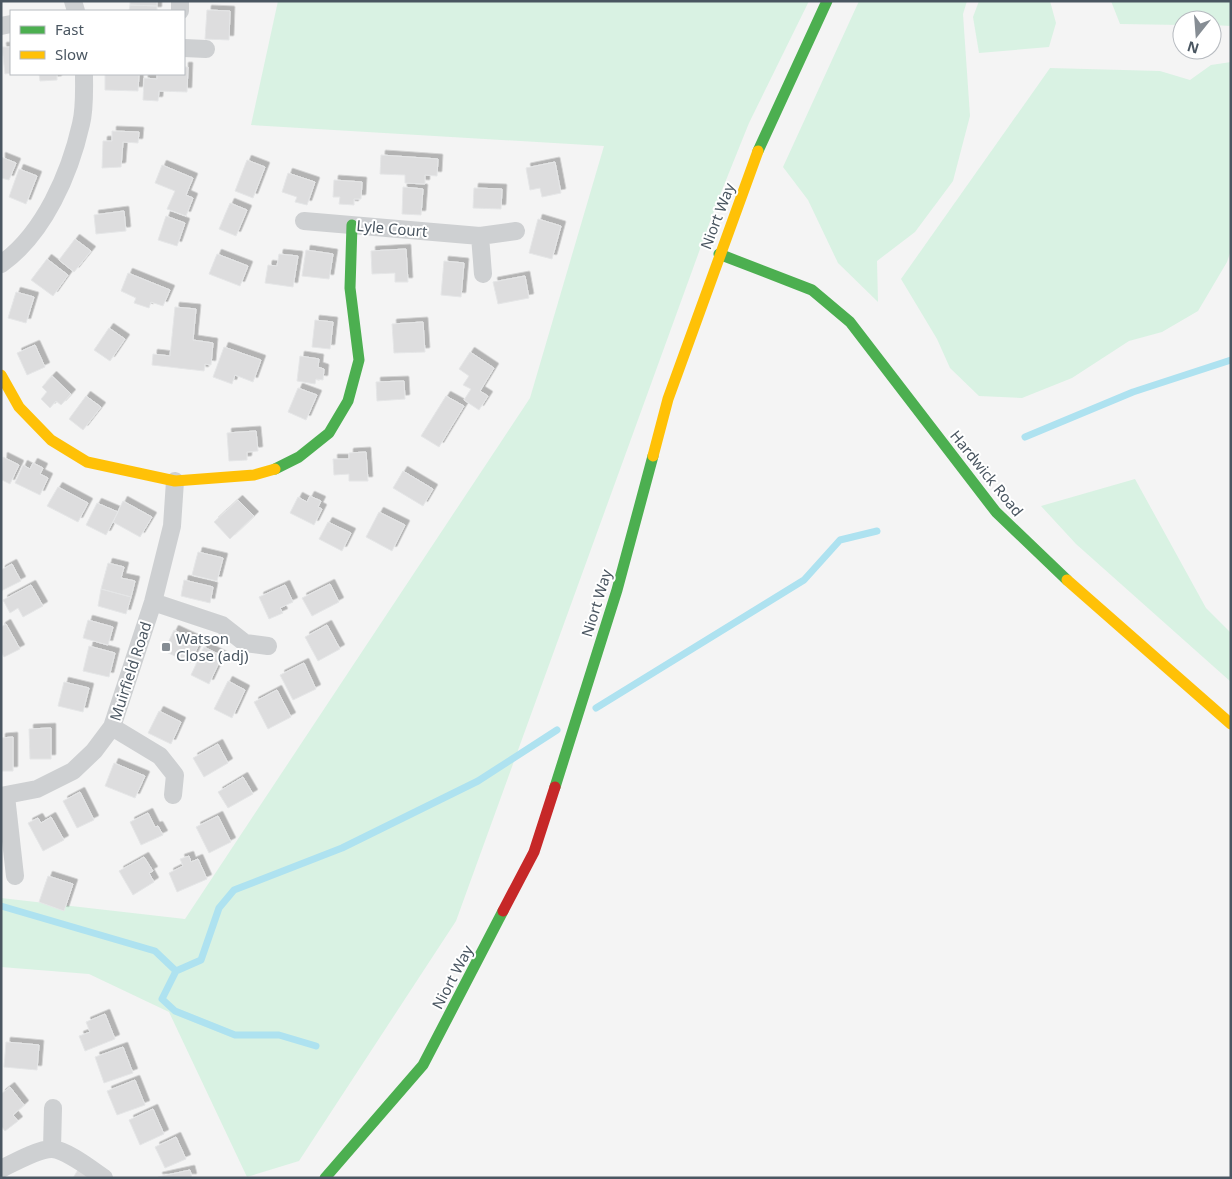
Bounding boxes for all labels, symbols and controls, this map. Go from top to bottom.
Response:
legend [10,10,185,75]
north arrow [1172,10,1222,60]
text: Fast [55,19,84,39]
text: N [1185,37,1201,59]
text: Slow [55,44,88,64]
street label: Niort Way [695,180,739,252]
street label: Lyle Court [356,215,429,241]
street label: Hardwick Road [946,426,1028,520]
street label: Niort Way [576,566,616,639]
street label: Muirfield Road [105,619,155,723]
place label: Watson Close (adj) [176,628,248,665]
marker: Watson Close (adj) [160,641,172,653]
street label: Niort Way [427,941,477,1012]

